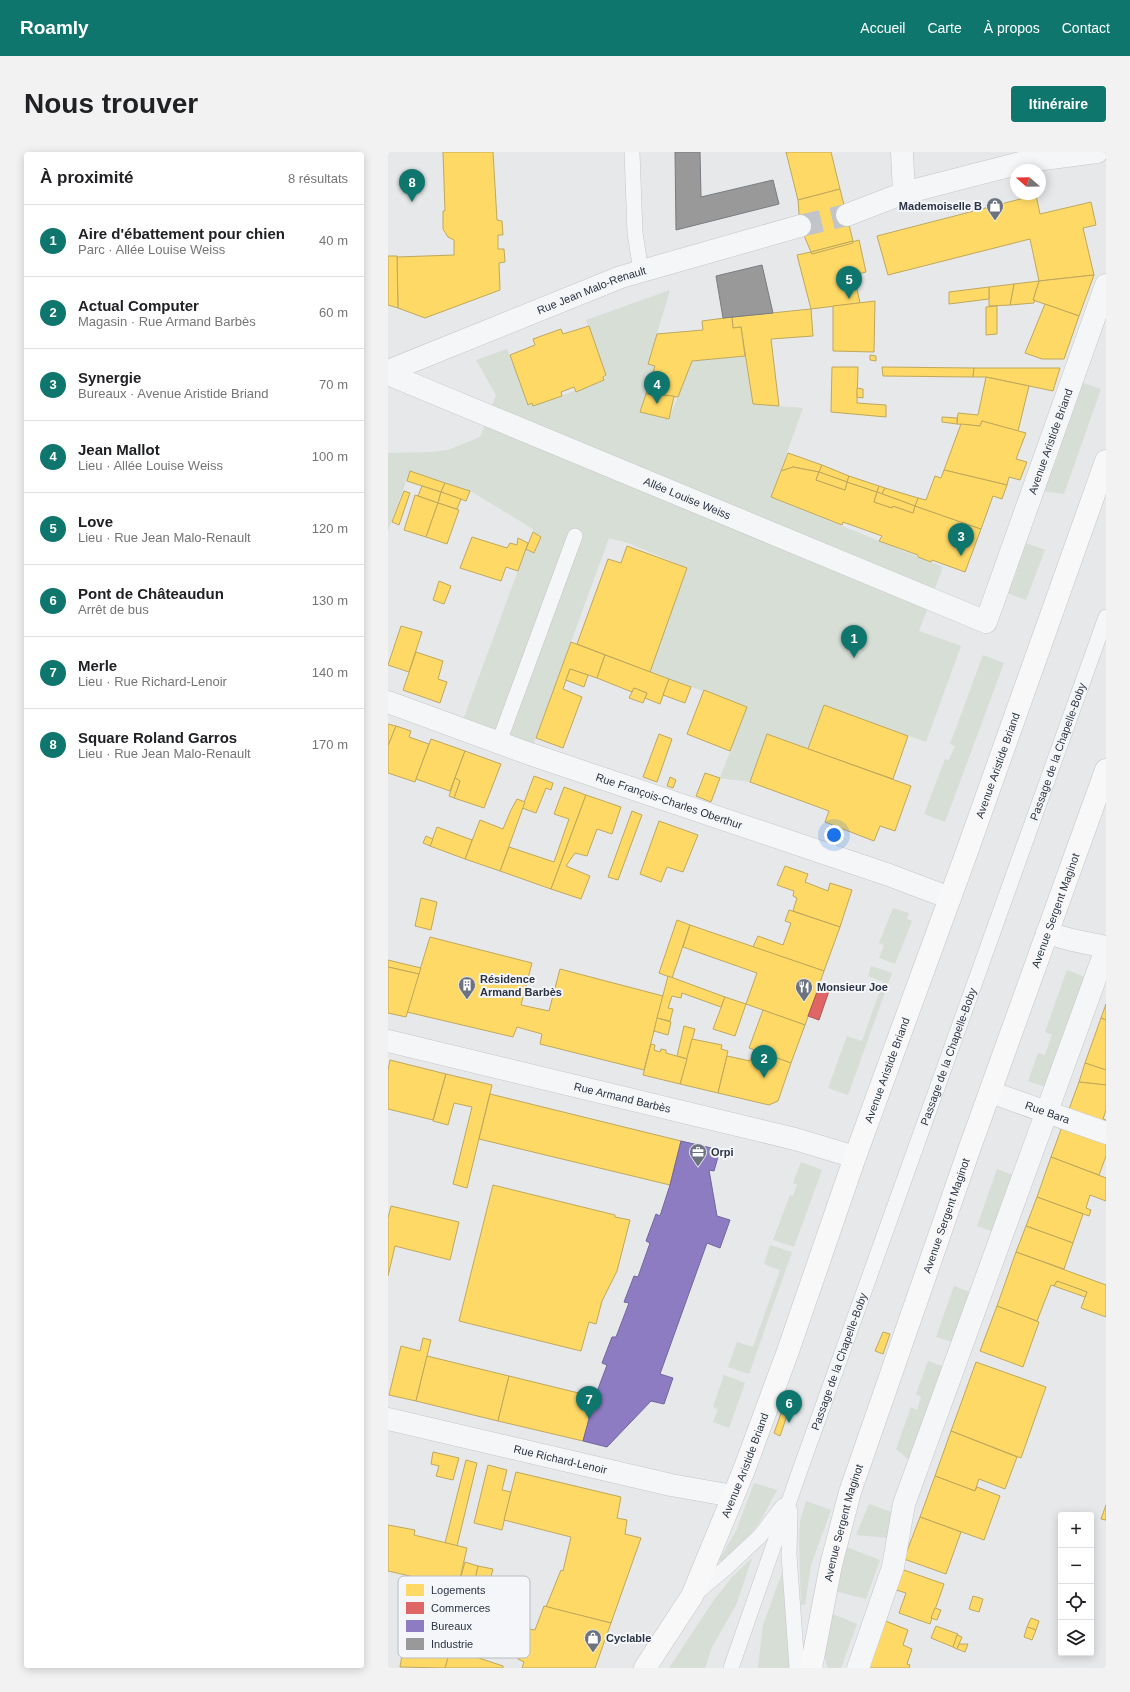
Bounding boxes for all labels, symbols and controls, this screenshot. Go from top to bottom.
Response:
text: Roamly [20,17,89,38]
text: Accueil [860,20,905,36]
text: Carte [927,20,962,36]
text: À propos [984,20,1040,36]
text: Contact [1062,20,1110,36]
button: Itinéraire [1011,86,1106,122]
text: Nous trouver [24,88,198,119]
north arrow [1010,164,1046,200]
text: À proximité [40,168,134,187]
pin: 8 [399,169,425,202]
text: 8 résultats [288,171,348,186]
shop icon: Mademoiselle B [985,196,1005,221]
place label: Mademoiselle B [899,200,982,212]
text: Aire d'ébattement pour chien [78,225,285,242]
text: 1 [49,233,57,248]
text: 40 m [319,233,348,248]
text: Parc · Allée Louise Weiss [78,242,225,257]
street label: Rue Jean Malo-Renault [535,264,647,316]
pin: 5 [836,266,862,299]
text: Actual Computer [78,297,199,314]
text: 2 [49,305,57,320]
text: 60 m [319,305,348,320]
text: Magasin · Rue Armand Barbès [78,314,256,329]
text: Synergie [78,369,141,386]
pin: 4 [644,371,670,404]
text: 3 [49,377,57,392]
text: 70 m [319,377,348,392]
text: Bureaux · Avenue Aristide Briand [78,386,269,401]
street label: Avenue Aristide Briand [1026,387,1075,496]
text: Jean Mallot [78,441,160,458]
text: 4 [49,449,57,464]
text: 100 m [312,449,348,464]
text: Lieu · Allée Louise Weiss [78,458,223,473]
street label: Allée Louise Weiss [642,475,733,522]
text: Love [78,513,113,530]
text: 5 [49,521,57,536]
text: 120 m [312,521,348,536]
pin: 3 [948,523,974,556]
text: Lieu · Rue Jean Malo-Renault [78,530,251,545]
text: Pont de Châteaudun [78,585,224,602]
text: 6 [49,593,57,608]
text: 130 m [312,593,348,608]
text: Arrêt de bus [78,602,149,617]
pin: 1 [841,625,867,658]
text: Merle [78,657,117,674]
text: 7 [49,665,57,680]
text: 140 m [312,665,348,680]
text: Lieu · Rue Richard-Lenoir [78,674,227,689]
street label: Passage de la Chapelle-Boby [1028,681,1088,822]
street label: Avenue Aristide Briand [973,711,1022,820]
text: Square Roland Garros [78,729,237,746]
text: 8 [49,737,57,752]
text: 170 m [312,737,348,752]
text: Lieu · Rue Jean Malo-Renault [78,746,251,761]
street label: Rue François-Charles Oberthur [594,771,744,831]
your location [824,825,844,845]
street label: Avenue Sergent Maginot [1029,852,1081,970]
place label: Résidence Armand Barbès [480,973,562,998]
building icon: Résidence Armand Barbès [457,975,477,1000]
restaurant icon: Monsieur Joe [794,977,814,1002]
place label: Monsieur Joe [817,981,888,993]
street label: Passage de la Chapelle-Boby [918,986,979,1127]
street label: Avenue Aristide Briand [862,1016,912,1124]
pin: 2 [751,1045,777,1078]
street label: Rue Armand Barbès [573,1080,672,1115]
street label: Rue Bara [1024,1099,1072,1126]
office icon: Orpi [688,1142,708,1167]
place label: Orpi [711,1146,734,1158]
street label: Avenue Sergent Maginot [921,1156,972,1275]
street label: Passage de la Chapelle-Boby [809,1291,869,1432]
pin: 7 [576,1386,602,1419]
pin: 6 [776,1390,802,1423]
street label: Avenue Aristide Briand [719,1411,771,1519]
street label: Rue Richard-Lenoir [513,1443,609,1476]
street label: Avenue Sergent Maginot [822,1462,865,1582]
map controls [1058,1512,1094,1656]
button: + [1058,1512,1094,1548]
button: − [1058,1548,1094,1584]
legend [398,1576,530,1658]
text: Logements [431,1584,486,1596]
button: locate [1058,1584,1094,1620]
text: Commerces [431,1602,491,1614]
text: Bureaux [431,1620,472,1632]
button: layers [1058,1620,1094,1656]
shop icon: Cyclable [583,1628,603,1653]
place label: Cyclable [606,1632,651,1644]
text: Industrie [431,1638,473,1650]

